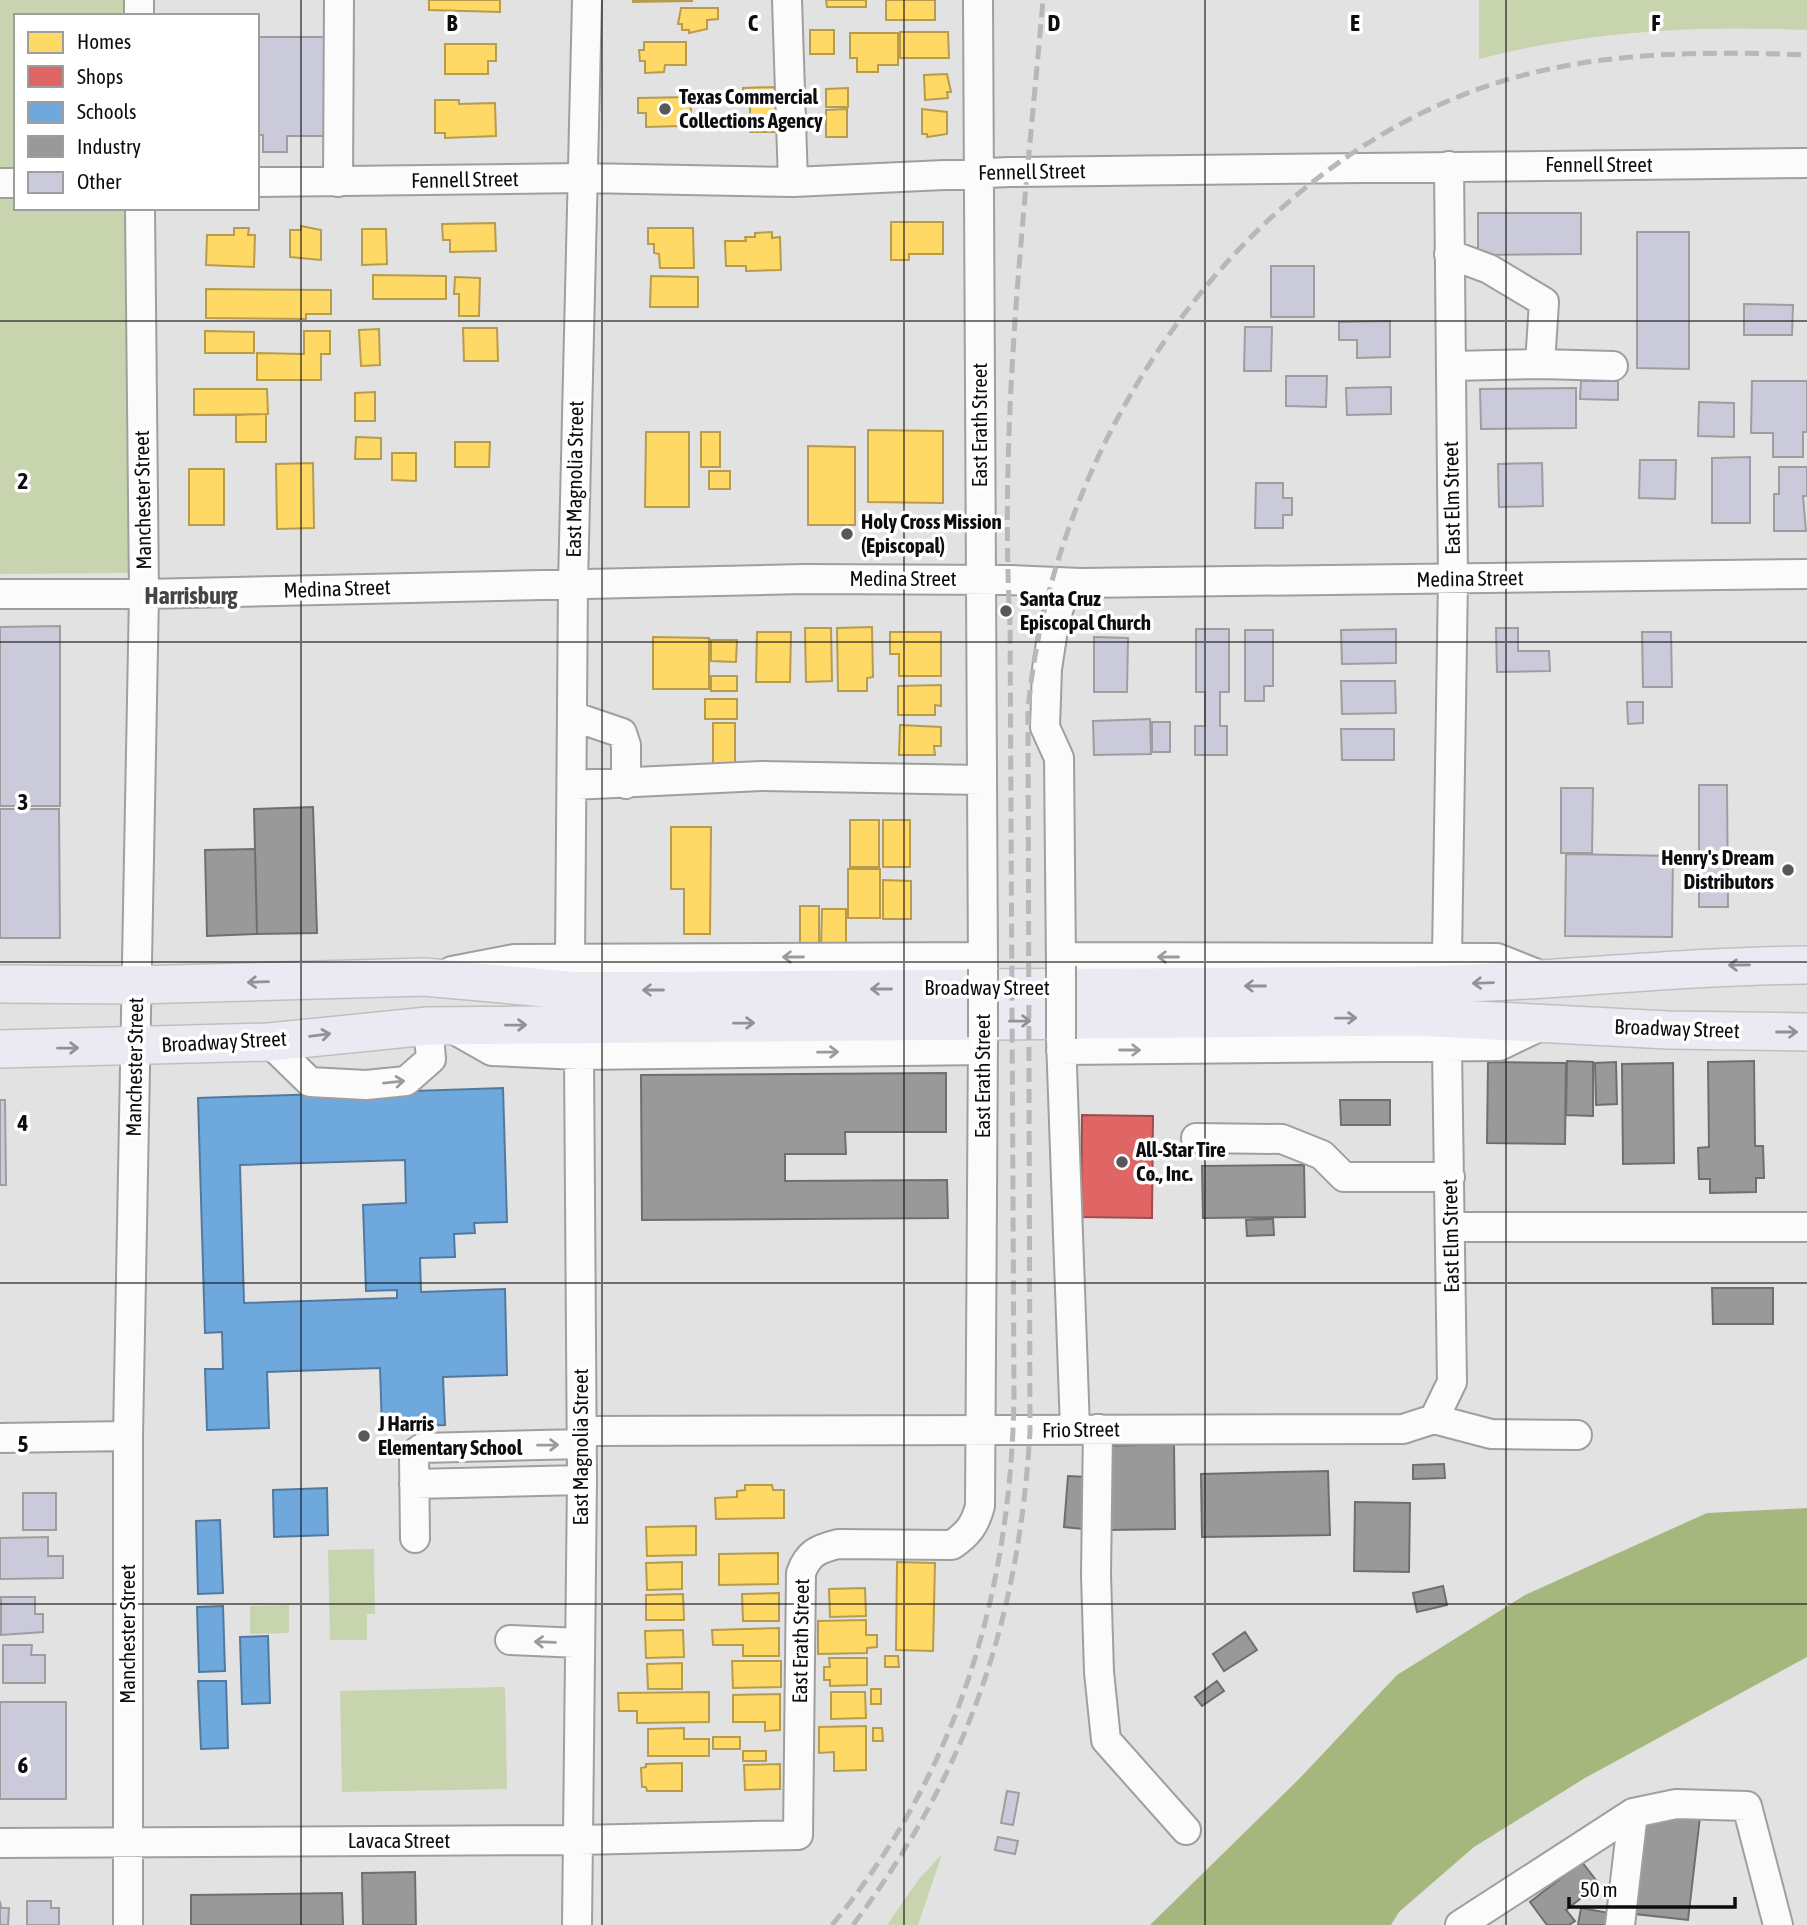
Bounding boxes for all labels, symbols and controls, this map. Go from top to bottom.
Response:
text: B [447,10,458,36]
text: C [748,10,759,36]
text: D [1048,10,1061,36]
text: E [1350,10,1360,36]
text: F [1651,10,1661,36]
legend [14,14,259,210]
text: Homes [77,29,131,53]
text: Shops [77,64,123,88]
place label: Texas Commercial Collections Agency [679,84,823,132]
text: Schools [77,99,137,123]
marker: Texas Commercial Collections Agency [657,101,673,117]
text: Industry [77,134,141,158]
street label: Fennell Street [1545,152,1653,176]
street label: Fennell Street [978,158,1086,184]
street label: Fennell Street [411,166,519,192]
text: Other [77,169,122,193]
street label: East Erath Street [967,363,991,487]
street label: East Magnolia Street [561,400,587,558]
street label: Manchester Street [129,430,155,570]
street label: East Elm Street [1438,441,1464,555]
text: 2 [18,468,28,494]
place label: Holy Cross Mission (Episcopal) [861,509,1002,557]
marker: Holy Cross Mission (Episcopal) [839,526,855,542]
street label: Medina Street [1416,565,1524,591]
street label: Medina Street [849,566,957,590]
street label: Medina Street [283,574,391,602]
district label: Harrisburg [145,582,238,609]
place label: Santa Cruz Episcopal Church [1020,586,1151,634]
marker: Santa Cruz Episcopal Church [998,603,1014,619]
text: 3 [18,789,28,815]
place label: Henry's Dream Distributors [1661,845,1775,893]
marker: Henry's Dream Distributors [1780,862,1796,878]
one-way arrow [781,950,804,964]
one-way arrow [1157,950,1180,964]
one-way arrow [1728,959,1751,972]
one-way arrow [246,975,269,988]
street label: Broadway Street [924,975,1050,999]
one-way arrow [1472,977,1495,990]
one-way arrow [1244,979,1267,993]
one-way arrow [870,982,893,996]
one-way arrow [642,983,665,997]
street label: Manchester Street [121,997,147,1137]
one-way arrow [1334,1011,1357,1024]
street label: East Erath Street [970,1014,994,1138]
one-way arrow [1009,1014,1032,1027]
street label: Broadway Street [1614,1014,1740,1042]
one-way arrow [732,1016,755,1030]
one-way arrow [505,1018,528,1032]
one-way arrow [1776,1025,1799,1039]
street label: Broadway Street [161,1026,287,1056]
one-way arrow [308,1029,331,1042]
one-way arrow [56,1041,79,1054]
one-way arrow [1118,1043,1141,1057]
one-way arrow [817,1045,840,1059]
one-way arrow [382,1075,405,1088]
text: 4 [17,1110,29,1136]
place label: All-Star Tire Co., Inc. [1135,1137,1226,1185]
marker: All-Star Tire Co., Inc. [1114,1154,1130,1170]
street label: East Elm Street [1437,1179,1463,1293]
street label: East Magnolia Street [568,1368,592,1526]
place label: J Harris Elementary School [377,1411,523,1459]
street label: Frio Street [1042,1416,1120,1442]
marker: J Harris Elementary School [356,1428,372,1444]
text: 5 [18,1431,29,1457]
one-way arrow [536,1438,559,1452]
street label: Manchester Street [115,1564,139,1704]
street label: East Erath Street [787,1578,813,1704]
one-way arrow [534,1635,557,1648]
text: 6 [18,1752,29,1778]
street label: Lavaca Street [348,1828,450,1852]
scale bar [1569,1866,1735,1910]
text: 50 m [1580,1877,1618,1901]

